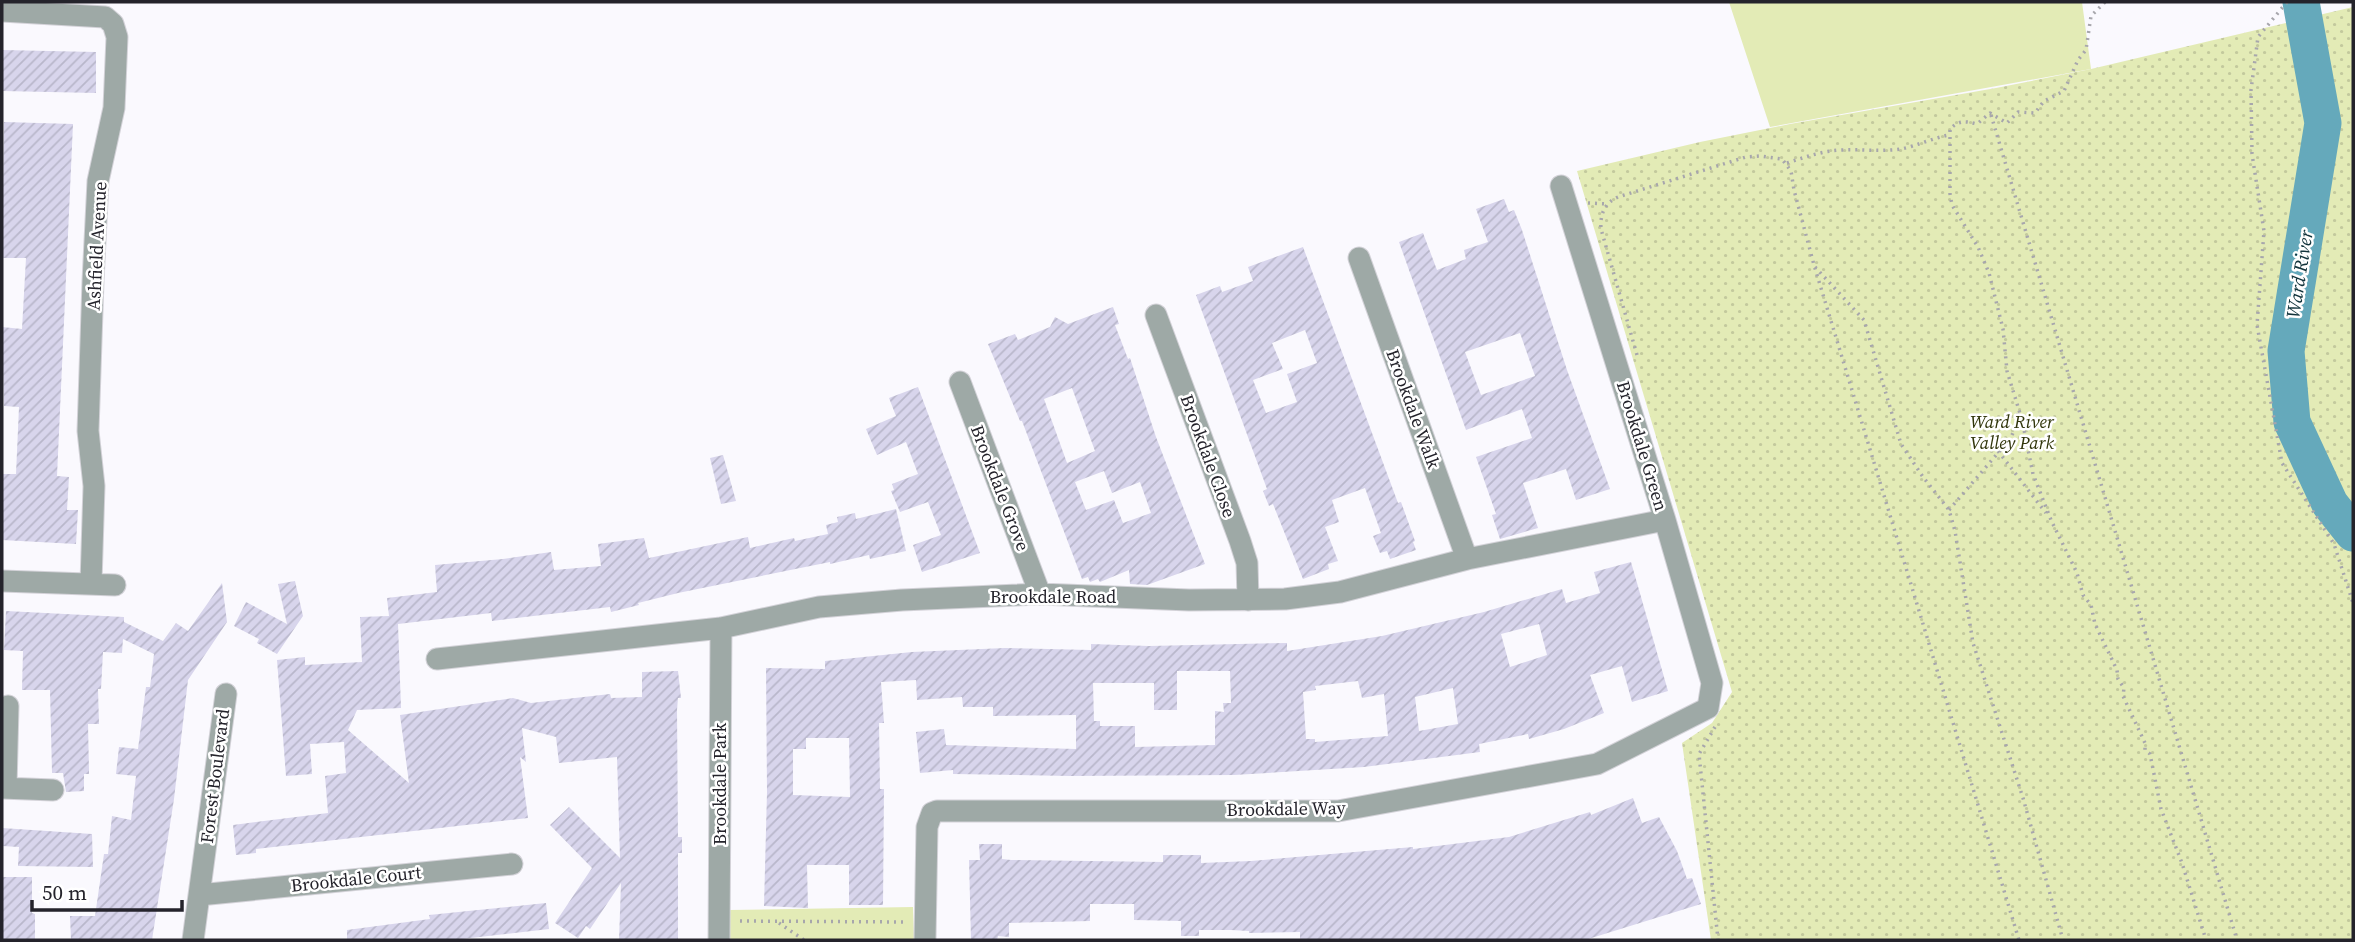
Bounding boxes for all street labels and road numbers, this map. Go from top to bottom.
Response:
street label: Ashfield Avenue [81,181,112,311]
street label: Brookdale Walk [1380,346,1447,472]
street label: Brookdale Green [1611,378,1674,514]
street label: Brookdale Close [1175,391,1242,521]
street label: Brookdale Grove [965,421,1036,555]
street label: Brookdale Road [990,584,1116,609]
street label: Forest Boulevard [194,707,235,845]
street label: Brookdale Park [707,723,732,845]
street label: Brookdale Way [1226,795,1347,822]
street label: Brookdale Court [289,859,423,898]

